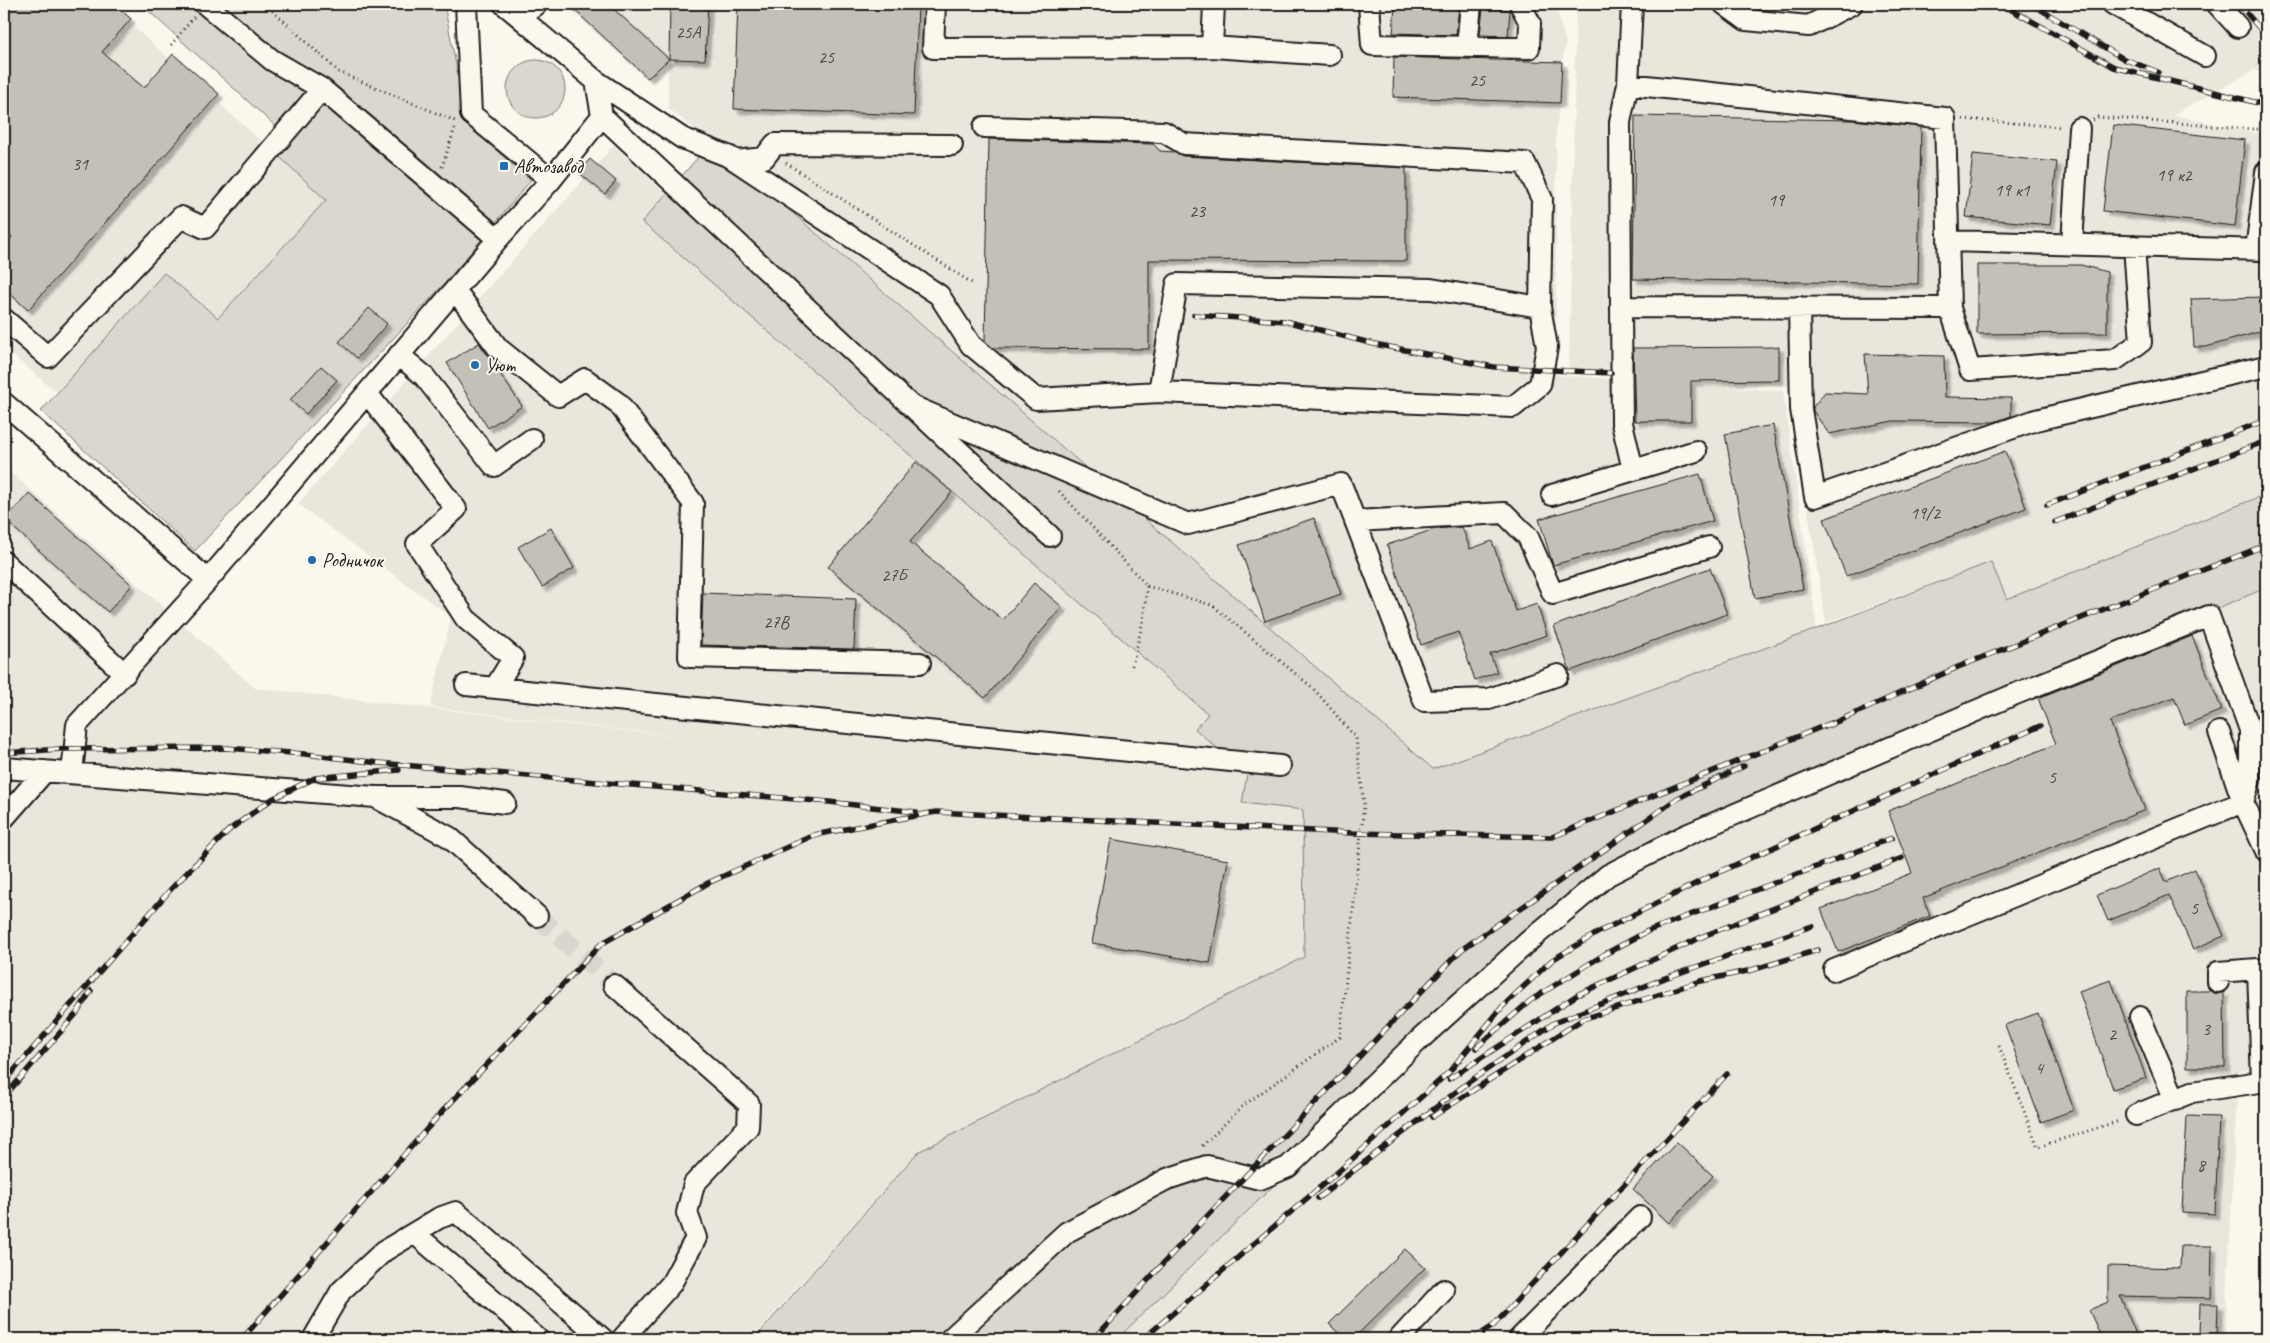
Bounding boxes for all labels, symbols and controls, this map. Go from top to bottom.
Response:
house number: 25А [675,21,702,43]
house number: 25 [818,46,835,68]
house number: 25 [1469,69,1486,91]
house number: 31 [72,153,89,175]
place label: Автозавод [514,154,584,179]
marker: Автозавод [498,160,510,172]
house number: 19 к2 [2156,164,2194,186]
house number: 19 к1 [1994,179,2031,201]
house number: 19 [1768,189,1786,211]
house number: 23 [1189,200,1207,222]
place label: Уют [485,353,516,378]
marker: Уют [469,359,481,371]
house number: 19/2 [1910,502,1942,524]
place label: Родничок [322,548,384,573]
marker: Родничок [306,554,318,566]
house number: 27Б [881,564,910,586]
house number: 27В [763,611,790,633]
house number: 5 [2048,766,2057,788]
house number: 5 [2190,897,2199,919]
house number: 3 [2202,1018,2212,1040]
house number: 2 [2108,1023,2118,1045]
house number: 4 [2035,1057,2045,1079]
house number: 8 [2197,1154,2207,1176]

